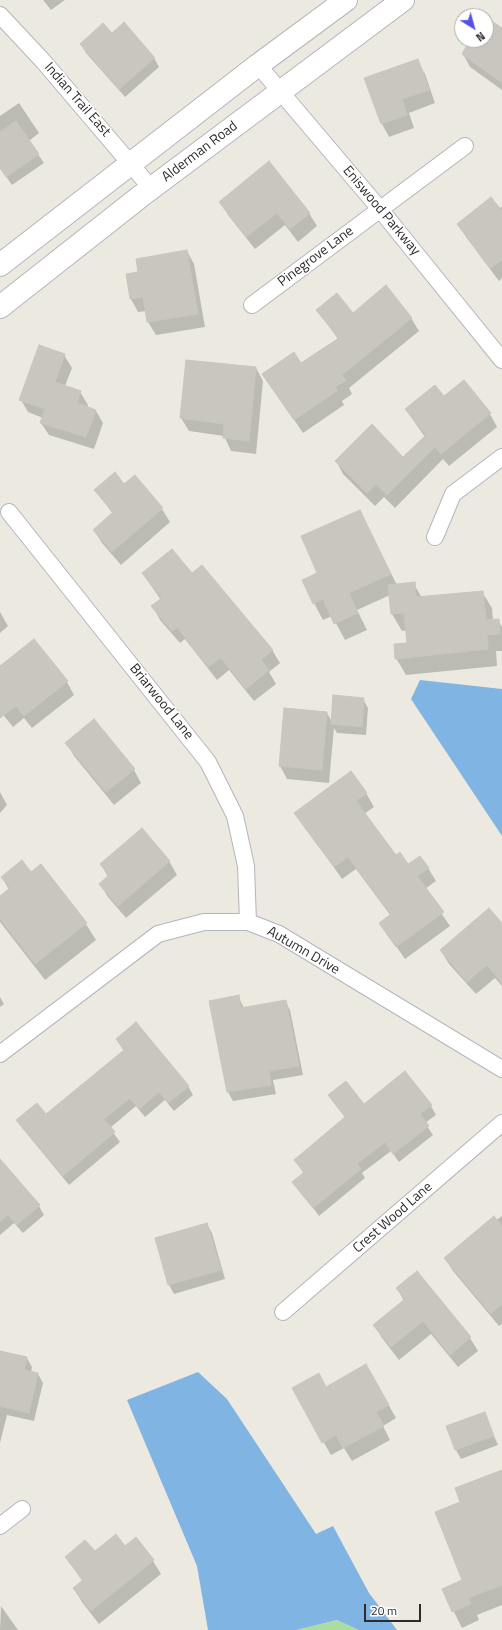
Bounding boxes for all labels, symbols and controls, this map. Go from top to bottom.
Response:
north arrow [454,8,494,48]
text: N [473,28,488,45]
street label: Indian Trail East [40,60,114,140]
street label: Alderman Road [159,118,241,186]
street label: Eniswood Parkway [339,163,423,259]
street label: Pinegrove Lane [275,223,357,291]
street label: Briarwood Lane [125,661,197,743]
street label: Autumn Drive [264,923,342,979]
street label: Crest Wood Lane [350,1179,436,1257]
scale bar [366,1596,423,1622]
text: 20 m [371,1601,397,1620]

